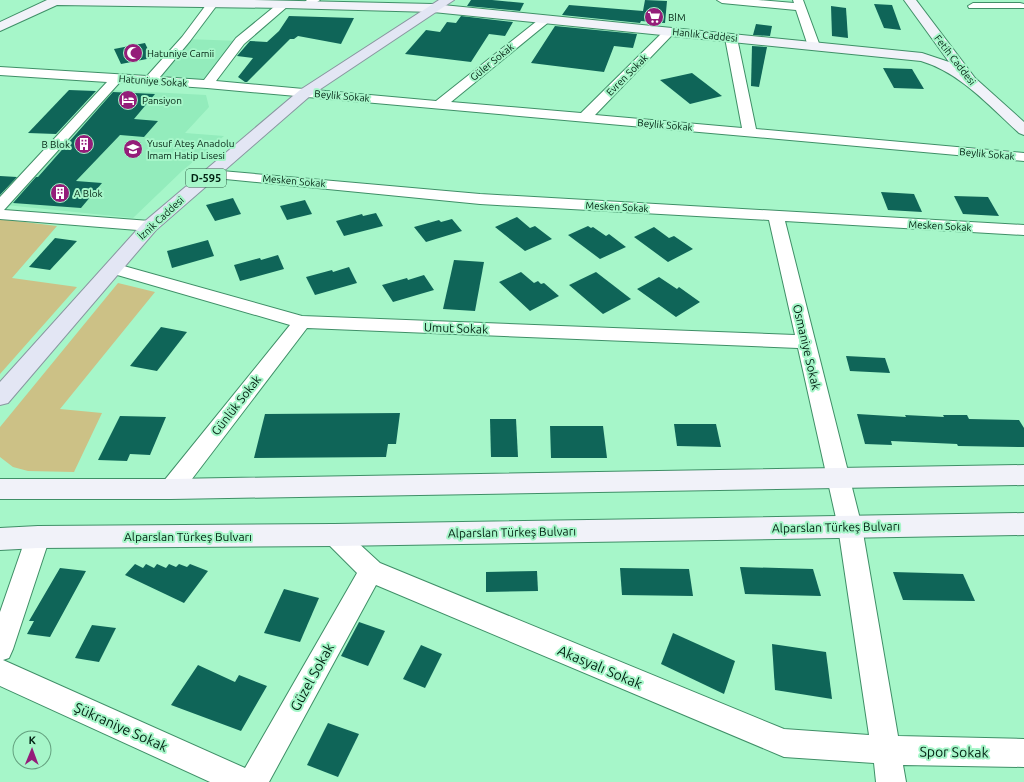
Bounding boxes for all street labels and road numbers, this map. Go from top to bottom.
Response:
street label: Hanlık Caddesi [672,26,738,44]
street label: Fetih Caddesi [932,33,978,87]
street label: Güler Sokak [468,41,516,83]
street label: Evren Sokak [604,52,650,98]
street label: Hatuniye Sokak [118,73,188,89]
street label: Beylik Sokak [314,88,370,104]
street label: Beylik Sokak [637,117,693,133]
street label: Beylik Sokak [959,146,1015,162]
road number: D-595 [186,169,226,187]
street label: Mesken Sokak [262,173,326,189]
street label: İznik Caddesi [136,194,186,242]
street label: Mesken Sokak [585,200,649,214]
street label: Mesken Sokak [908,219,972,233]
street label: Osmaniye Sokak [791,303,823,391]
street label: Umut Sokak [424,320,488,336]
street label: Günlük Sokak [209,373,263,437]
street label: Alparslan Türkeş Bulvarı [772,519,900,535]
street label: Alparslan Türkeş Bulvarı [448,524,576,540]
street label: Alparslan Türkeş Bulvarı [124,530,252,543]
street label: Güzel Sokak [287,640,337,714]
street label: Akasyalı Sokak [555,642,645,692]
street label: Şükraniye Sokak [72,699,170,755]
street label: Spor Sokak [919,743,989,761]

